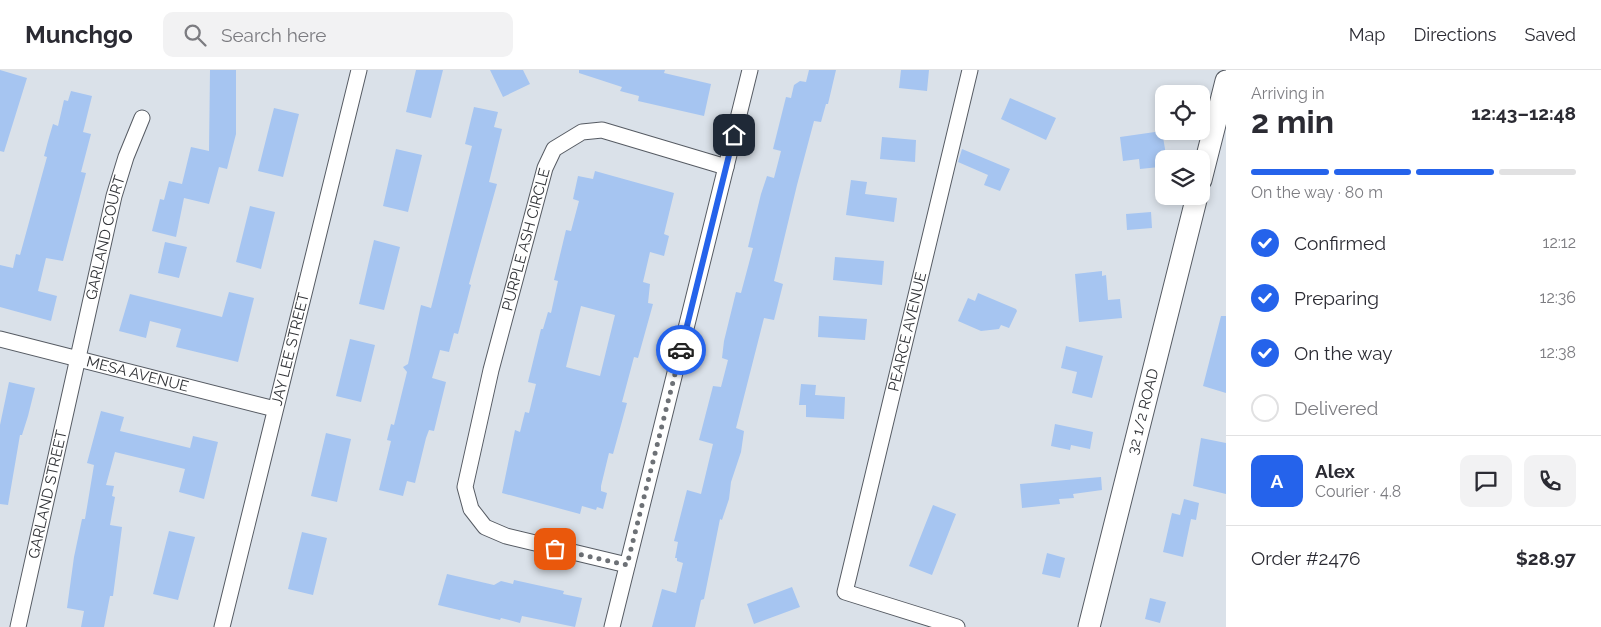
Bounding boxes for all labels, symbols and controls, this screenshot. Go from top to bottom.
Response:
search box [163,12,513,57]
text: Munchgo [25,20,133,49]
icon: search [181,21,209,49]
text: Search here [221,24,326,46]
text: Map [1349,24,1385,45]
text: Directions [1413,24,1497,45]
text: Saved [1525,24,1576,45]
text: Arriving in [1251,84,1325,103]
map controls [1155,85,1210,205]
button: locate [1155,85,1210,140]
text: 12:43–12:48 [1471,102,1576,124]
text: 2 min [1251,103,1334,140]
pin [713,114,755,156]
icon: home [720,121,748,149]
button: layers [1155,150,1210,205]
street label: PURPLE ASH CIRCLE [498,166,554,313]
street label: GARLAND COURT [82,173,129,302]
text: On the way · 80 m [1251,183,1383,202]
icon: check [1251,229,1279,257]
text: Confirmed [1294,232,1386,254]
text: 12:12 [1543,233,1576,252]
street label: PEARCE AVENUE [884,270,930,393]
icon: check [1251,284,1279,312]
text: Preparing [1294,287,1379,309]
text: 12:36 [1540,288,1576,307]
street label: JAY LEE STREET [268,291,313,407]
courier [656,325,706,375]
icon: car [667,336,695,364]
icon: check [1251,339,1279,367]
text: On the way [1294,342,1393,364]
text: 12:38 [1540,343,1576,362]
street label: MESA AVENUE [85,352,191,396]
street label: 32 1/2 ROAD [1124,367,1162,457]
text: Delivered [1294,397,1378,419]
street label: GARLAND STREET [25,428,71,560]
button: chat [1460,455,1512,507]
button: phone [1524,455,1576,507]
text: Alex [1315,460,1355,482]
text: A [1271,470,1283,492]
text: Courier · 4.8 [1315,482,1401,501]
pin [534,528,576,570]
icon: bag [541,535,569,563]
text: Order #2476 [1251,547,1360,569]
text: $28.97 [1516,547,1576,569]

